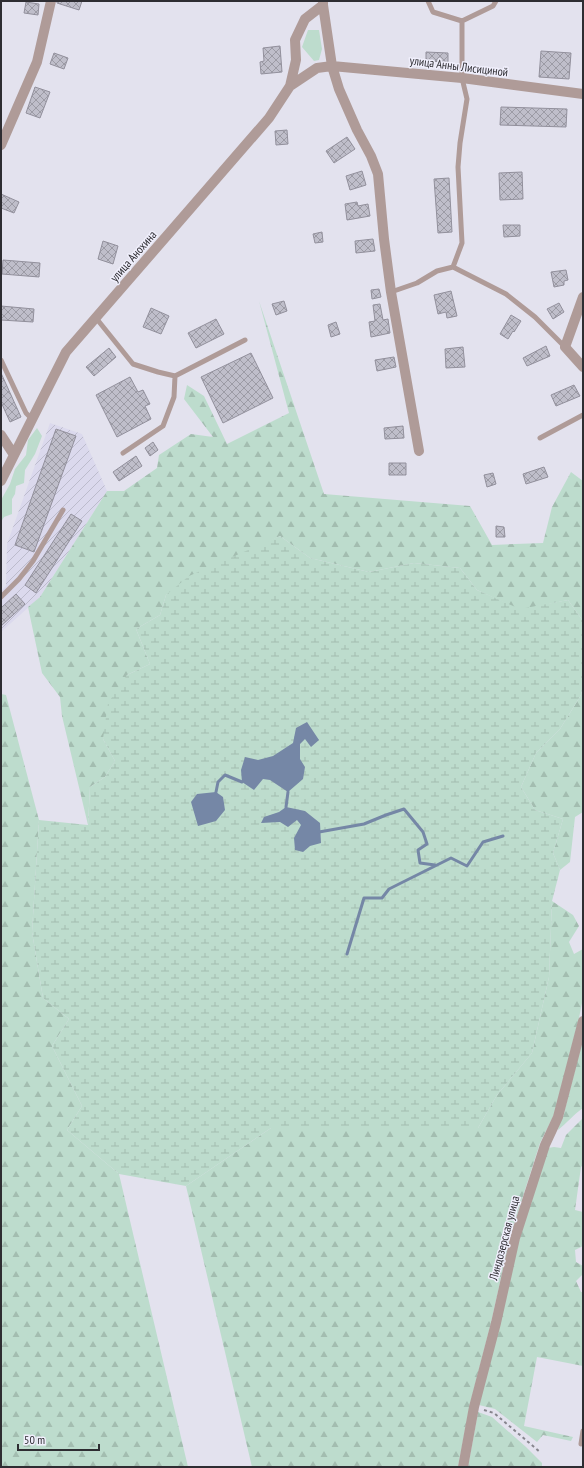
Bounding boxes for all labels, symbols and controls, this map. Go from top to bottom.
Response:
street label: улица Анны Лисициной [409,53,509,79]
street label: улица Анохина [107,227,159,285]
street label: Линдозерская улица [485,1194,523,1283]
scale bar [18,1426,99,1452]
text: 50 m [24,1432,45,1447]

